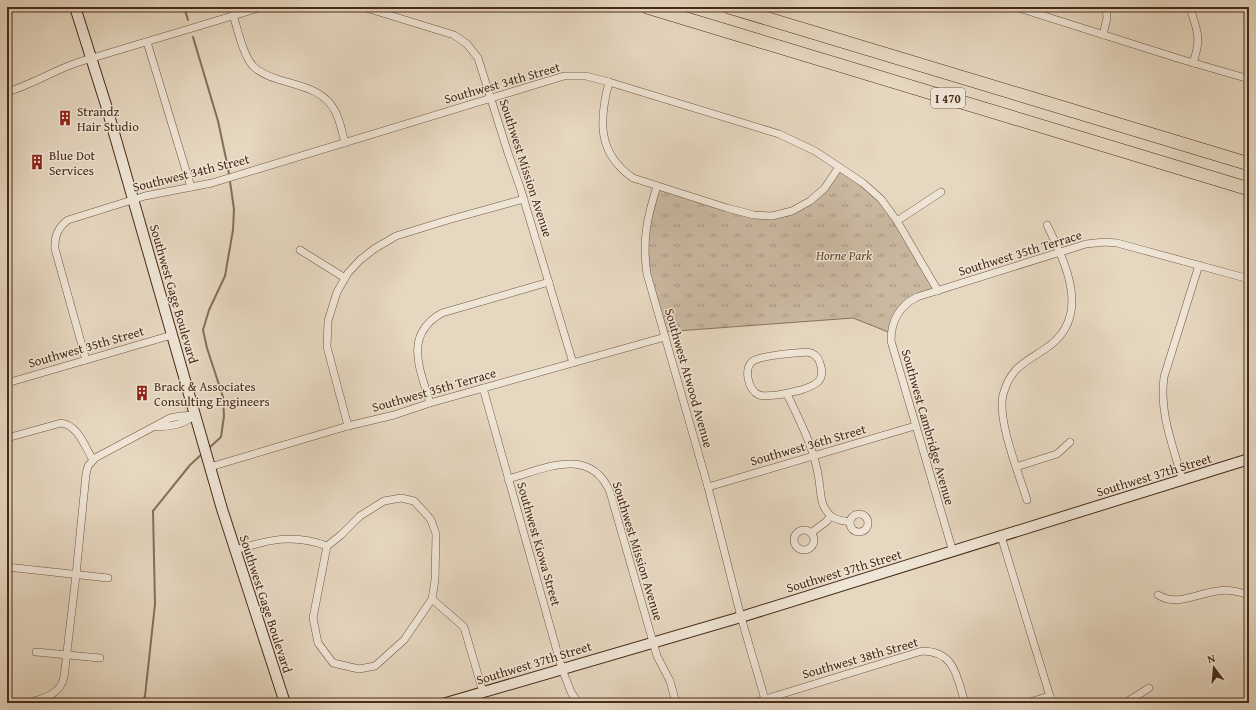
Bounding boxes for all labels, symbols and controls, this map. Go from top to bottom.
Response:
street label: Southwest 34th Street [442,57,563,109]
road number: I 470 [931,88,965,108]
street label: Southwest Mission Avenue [495,96,557,240]
place label: Strandz Hair Studio [77,102,139,136]
building icon: Strandz Hair Studio [56,109,74,127]
place label: Blue Dot Services [49,146,96,180]
street label: Southwest 34th Street [131,149,252,197]
building icon: Blue Dot Services [28,153,46,171]
street label: Southwest Gage Boulevard [145,222,203,366]
street label: Southwest 35th Terrace [956,225,1084,281]
park label: Horne Park [815,246,872,265]
street label: Southwest Atwood Avenue [660,306,718,450]
street label: Southwest 35th Street [26,321,147,373]
street label: Southwest Cambridge Avenue [897,347,959,507]
street label: Southwest 35th Terrace [370,363,498,417]
place label: Brack & Associates Consulting Engineers [154,377,270,411]
building icon: Brack & Associates Consulting Engineers [133,384,151,402]
street label: Southwest 36th Street [748,419,869,471]
street label: Southwest 37th Street [1094,448,1214,502]
street label: Southwest Mission Avenue [608,479,668,623]
street label: Southwest Kiowa Street [512,480,566,609]
street label: Southwest Gage Boulevard [235,533,297,676]
street label: Southwest 37th Street [784,544,904,598]
street label: Southwest 38th Street [800,632,921,684]
street label: Southwest 37th Street [474,636,594,690]
north arrow [1194,648,1234,688]
text: N [1206,650,1218,667]

